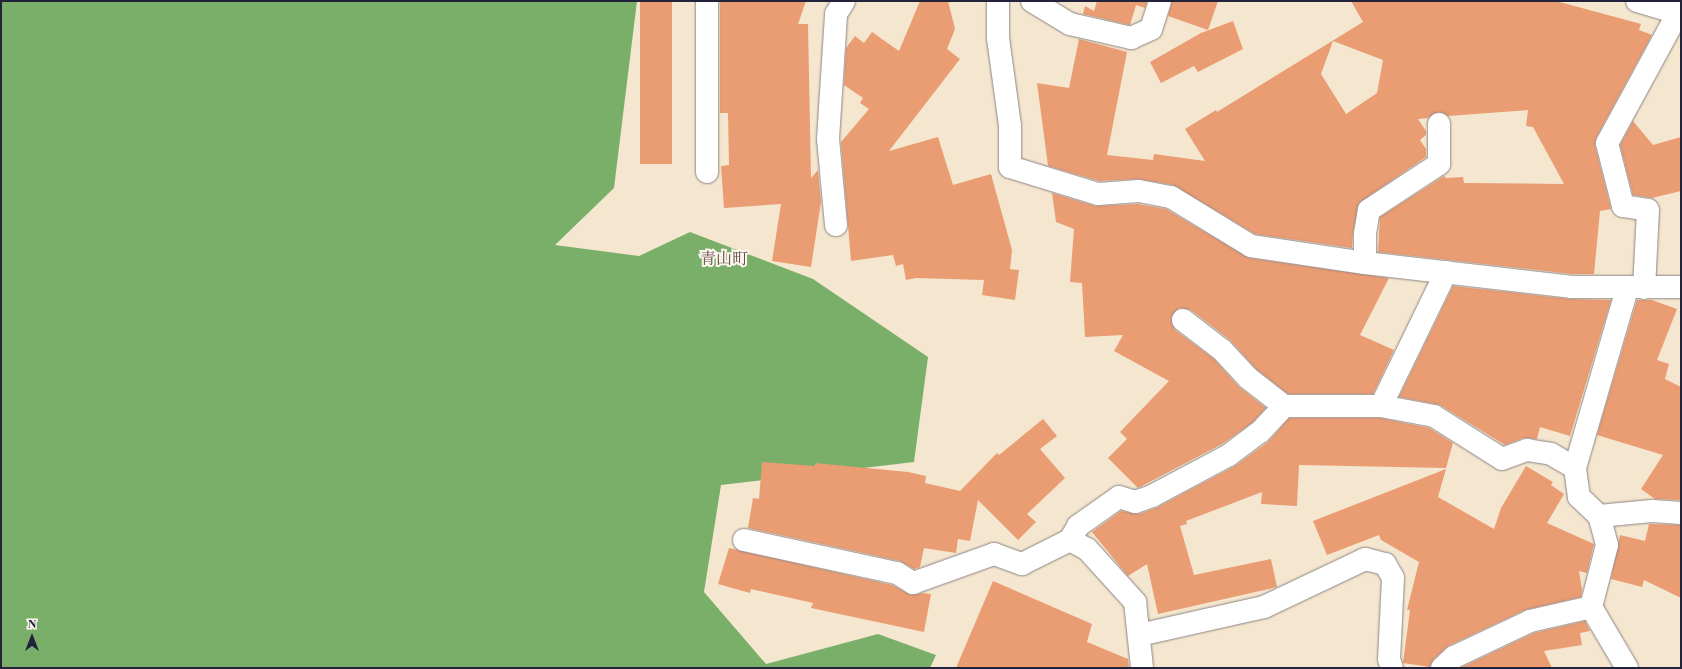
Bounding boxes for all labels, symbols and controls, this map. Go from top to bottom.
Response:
district label: 青山町 [700,249,748,269]
north arrow [12,617,52,657]
text: N [28,618,36,632]

